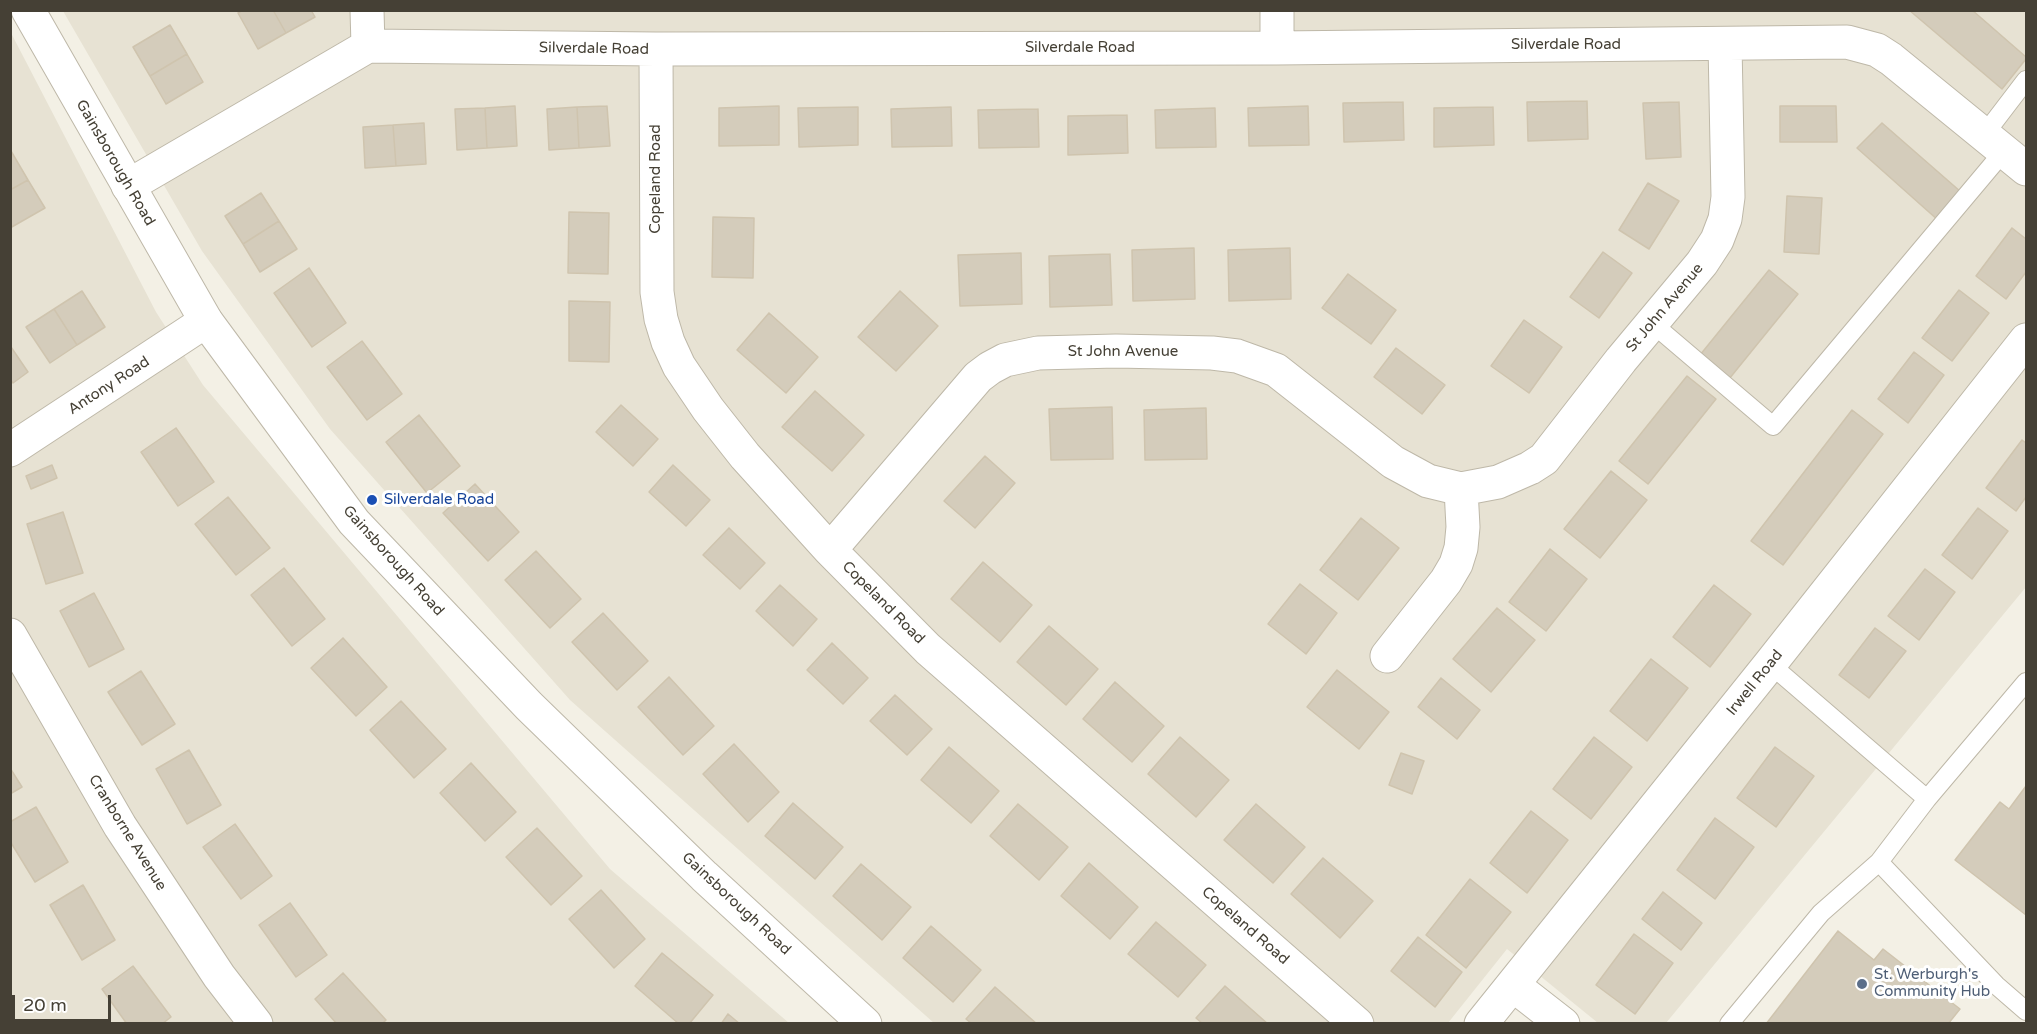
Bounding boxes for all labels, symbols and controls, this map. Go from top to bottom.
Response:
street label: Silverdale Road [1511,36,1621,54]
street label: Silverdale Road [539,39,649,59]
street label: Silverdale Road [1025,39,1135,57]
street label: Gainsborough Road [72,97,158,229]
street label: Copeland Road [647,124,665,234]
street label: St John Avenue [1623,260,1707,356]
street label: St John Avenue [1068,343,1178,361]
street label: Antony Road [65,353,153,419]
place label: Silverdale Road [384,491,494,509]
marker: Silverdale Road [365,493,379,507]
street label: Gainsborough Road [339,502,447,620]
street label: Copeland Road [838,558,928,648]
street label: Irwell Road [1723,647,1787,719]
street label: Cranborne Avenue [84,772,170,894]
street label: Gainsborough Road [678,849,794,959]
street label: Copeland Road [1198,883,1292,969]
place label: St. Werburgh's Community Hub [1874,966,1990,1001]
marker: St. Werburgh's Community Hub [1855,977,1869,991]
scale bar [15,983,114,1021]
text: 20 m [23,994,67,1016]

